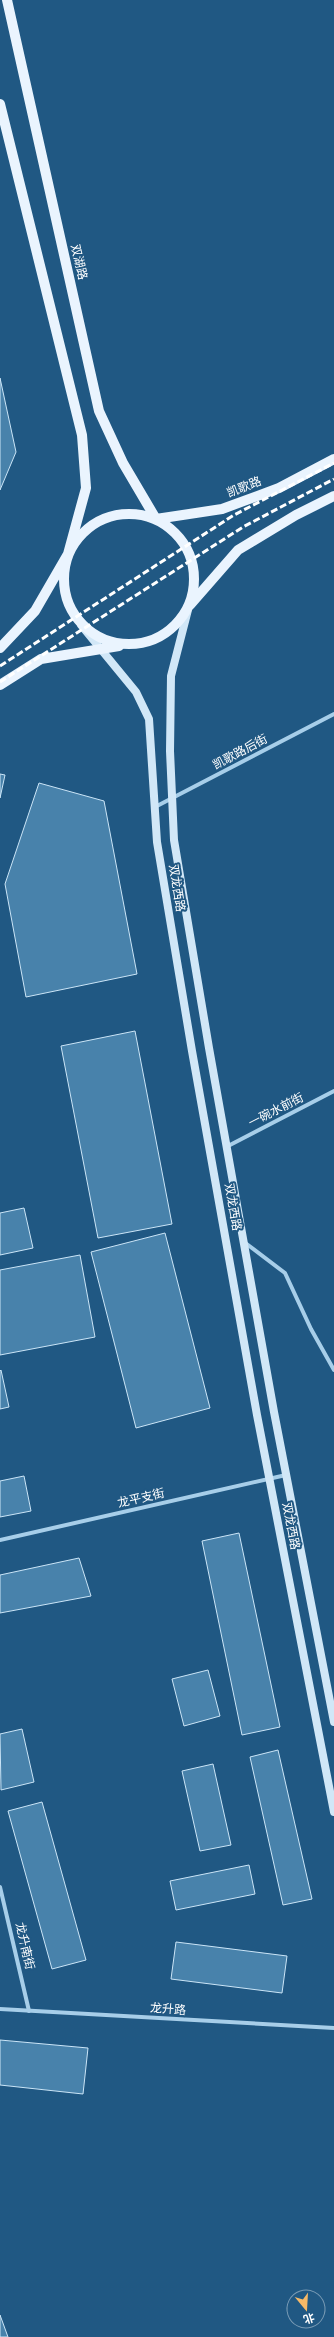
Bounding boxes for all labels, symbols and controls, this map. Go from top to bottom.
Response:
street label: 双湖路 [68,243,90,281]
street label: 凯歌路 [225,474,263,500]
street label: 凯歌路后街 [210,732,270,772]
street label: 双龙西路 [166,863,188,913]
street label: 一碗水前街 [246,1090,306,1130]
street label: 双龙西路 [222,1182,244,1232]
street label: 龙平支街 [116,1486,166,1510]
street label: 双龙西路 [280,1501,302,1551]
street label: 龙升南街 [13,1921,37,1971]
street label: 龙升路 [150,2001,186,2017]
north arrow [286,2289,326,2329]
text: 北 [302,2310,316,2326]

